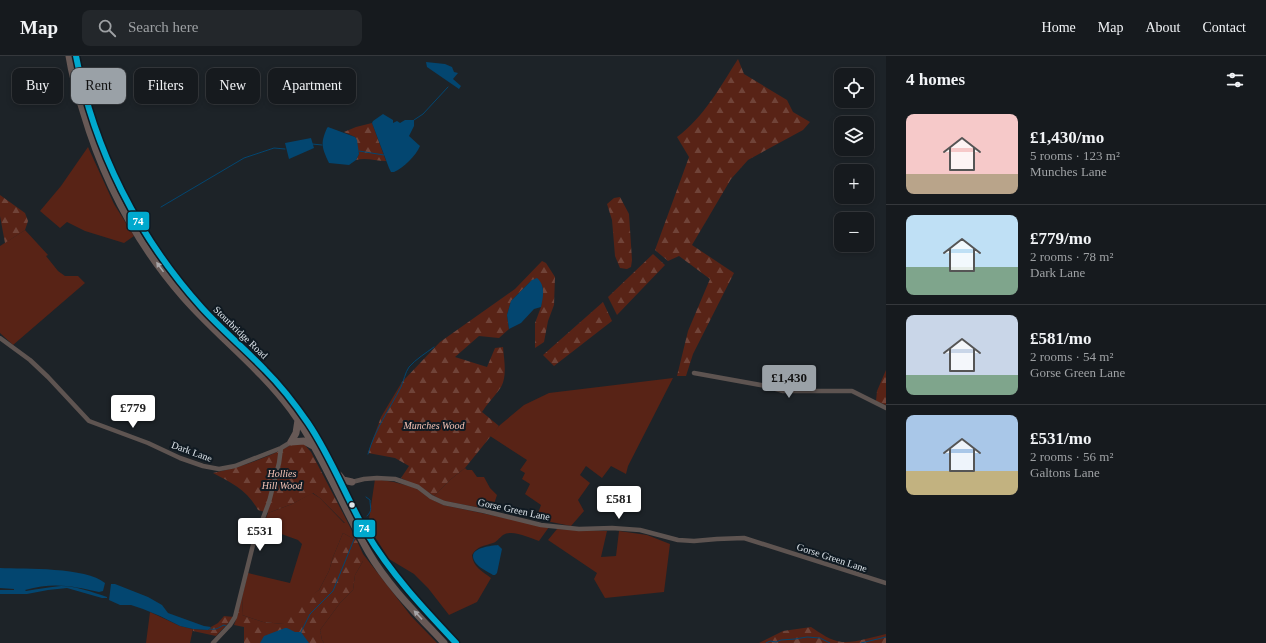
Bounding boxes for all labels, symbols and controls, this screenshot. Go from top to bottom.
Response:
search box [82,10,362,46]
text: Map [20,17,58,38]
icon: search [96,17,118,39]
text: Search here [128,19,198,35]
text: Home [1042,20,1076,35]
text: Map [1098,20,1123,35]
text: About [1145,20,1180,35]
text: Contact [1202,20,1246,35]
chip: Buy [12,68,63,104]
chip: Rent [71,68,126,104]
chip: Filters [134,68,198,104]
chip: New [206,68,260,104]
chip: Apartment [268,68,356,104]
map controls [834,68,874,252]
button: locate [834,68,874,108]
icon: filters [1224,69,1246,91]
text: 4 homes [906,70,965,89]
button: layers [834,116,874,156]
text: £1,430/mo [1030,128,1104,147]
icon: home [938,130,986,178]
text: 5 rooms · 123 m² [1030,148,1120,163]
button: + [834,164,874,204]
text: Munches Lane [1030,164,1107,179]
line badge: 74 [127,211,150,231]
button: − [834,212,874,252]
text: 74 [133,215,144,227]
text: £779/mo [1030,229,1091,248]
icon: home [938,231,986,279]
text: 2 rooms · 78 m² [1030,249,1113,264]
one-way arrow [156,262,164,273]
text: Dark Lane [1030,265,1085,280]
street label: Stourbridge Road [211,304,270,361]
text: £581/mo [1030,329,1091,348]
icon: home [938,331,986,379]
text: 2 rooms · 54 m² [1030,349,1113,364]
pin: £1,430 [756,365,822,399]
text: Gorse Green Lane [1030,365,1125,380]
text: £1,430 [771,370,807,385]
pin: £779 [109,395,157,429]
text: £779 [120,400,146,415]
park label: Munches Wood [402,420,466,431]
text: £531/mo [1030,429,1091,448]
icon: home [938,431,986,479]
street label: Dark Lane [170,439,214,464]
text: 2 rooms · 56 m² [1030,449,1113,464]
text: Galtons Lane [1030,465,1100,480]
park label: Hollies Hill Wood [261,468,303,491]
pin: £581 [595,486,643,520]
text: £581 [606,491,632,506]
street label: Gorse Green Lane [477,496,551,523]
unlabelled marker [347,500,357,510]
pin: £531 [236,518,284,552]
line badge: 74 [353,519,376,538]
text: 74 [359,522,370,534]
text: £531 [247,523,273,538]
street label: Gorse Green Lane [795,541,869,574]
one-way arrow [413,610,422,620]

